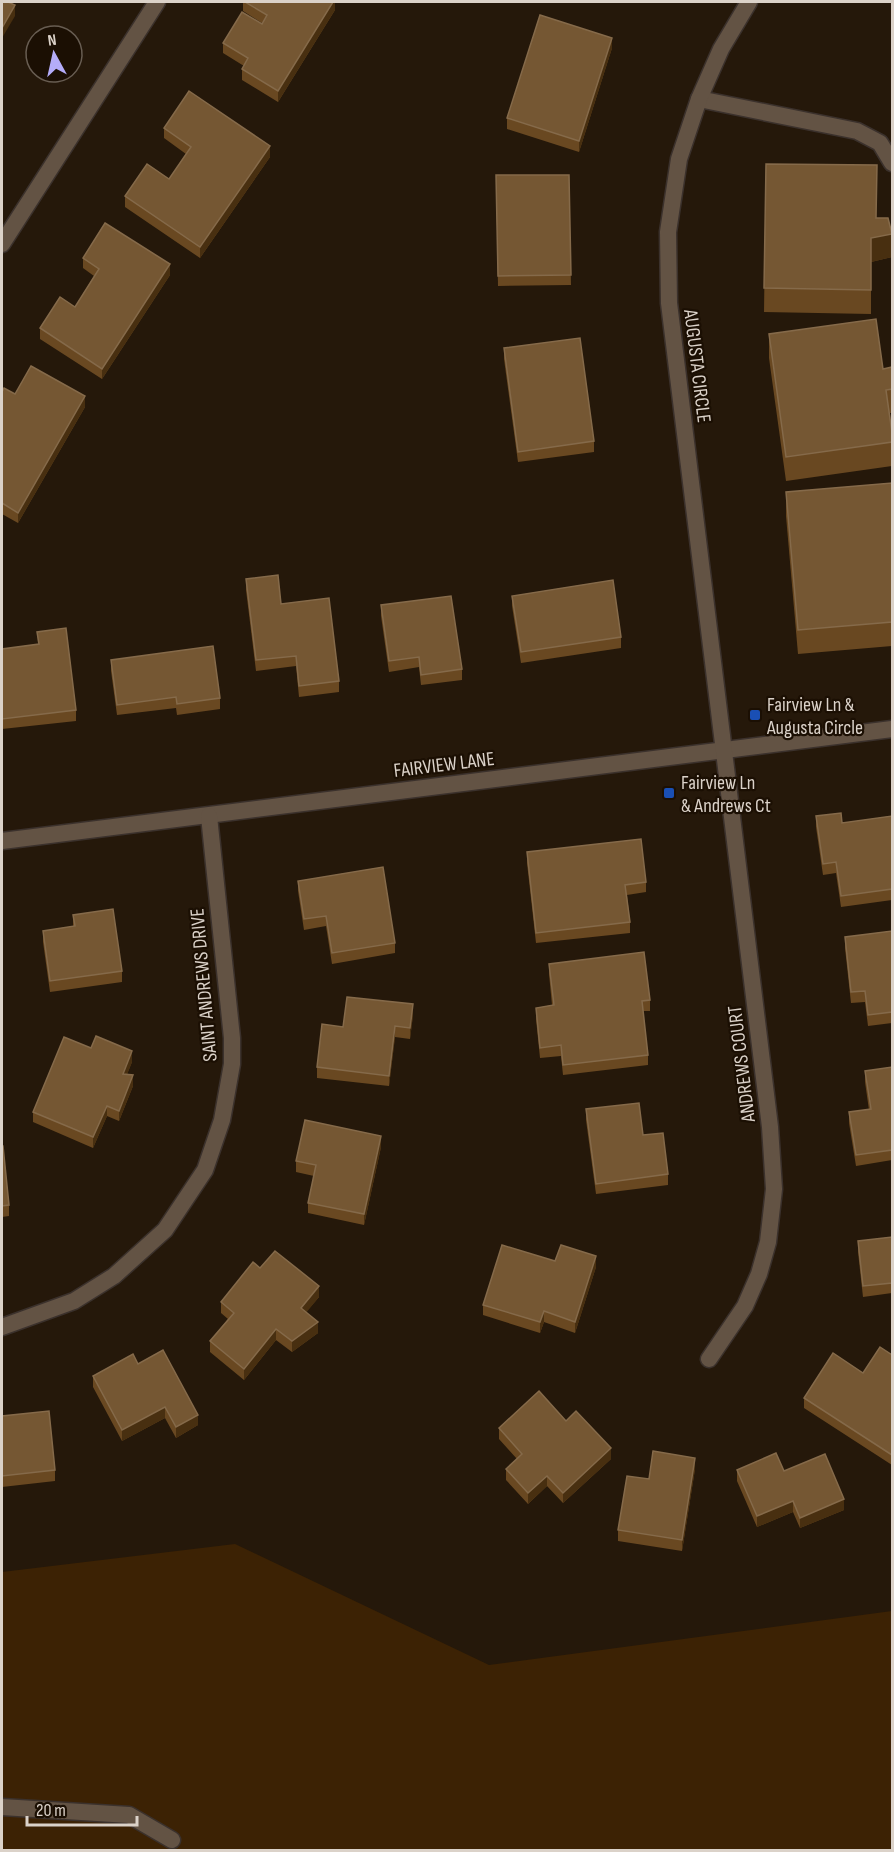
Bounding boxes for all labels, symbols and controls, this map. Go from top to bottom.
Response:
north arrow [24,24,84,84]
text: N [47,31,58,51]
street label: AUGUSTA CIRCLE [678,307,716,424]
place label: Fairview Ln & Augusta Circle [766,693,863,740]
marker: Fairview Ln & Augusta Circle [748,708,762,722]
street label: FAIRVIEW LANE [392,747,496,783]
place label: Fairview Ln & Andrews Ct [681,771,771,818]
marker: Fairview Ln & Andrews Ct [662,786,676,800]
street label: SAINT ANDREWS DRIVE [185,907,223,1063]
street label: ANDREWS COURT [723,1004,761,1125]
scale bar [27,1789,136,1827]
text: 20 m [36,1800,66,1821]

